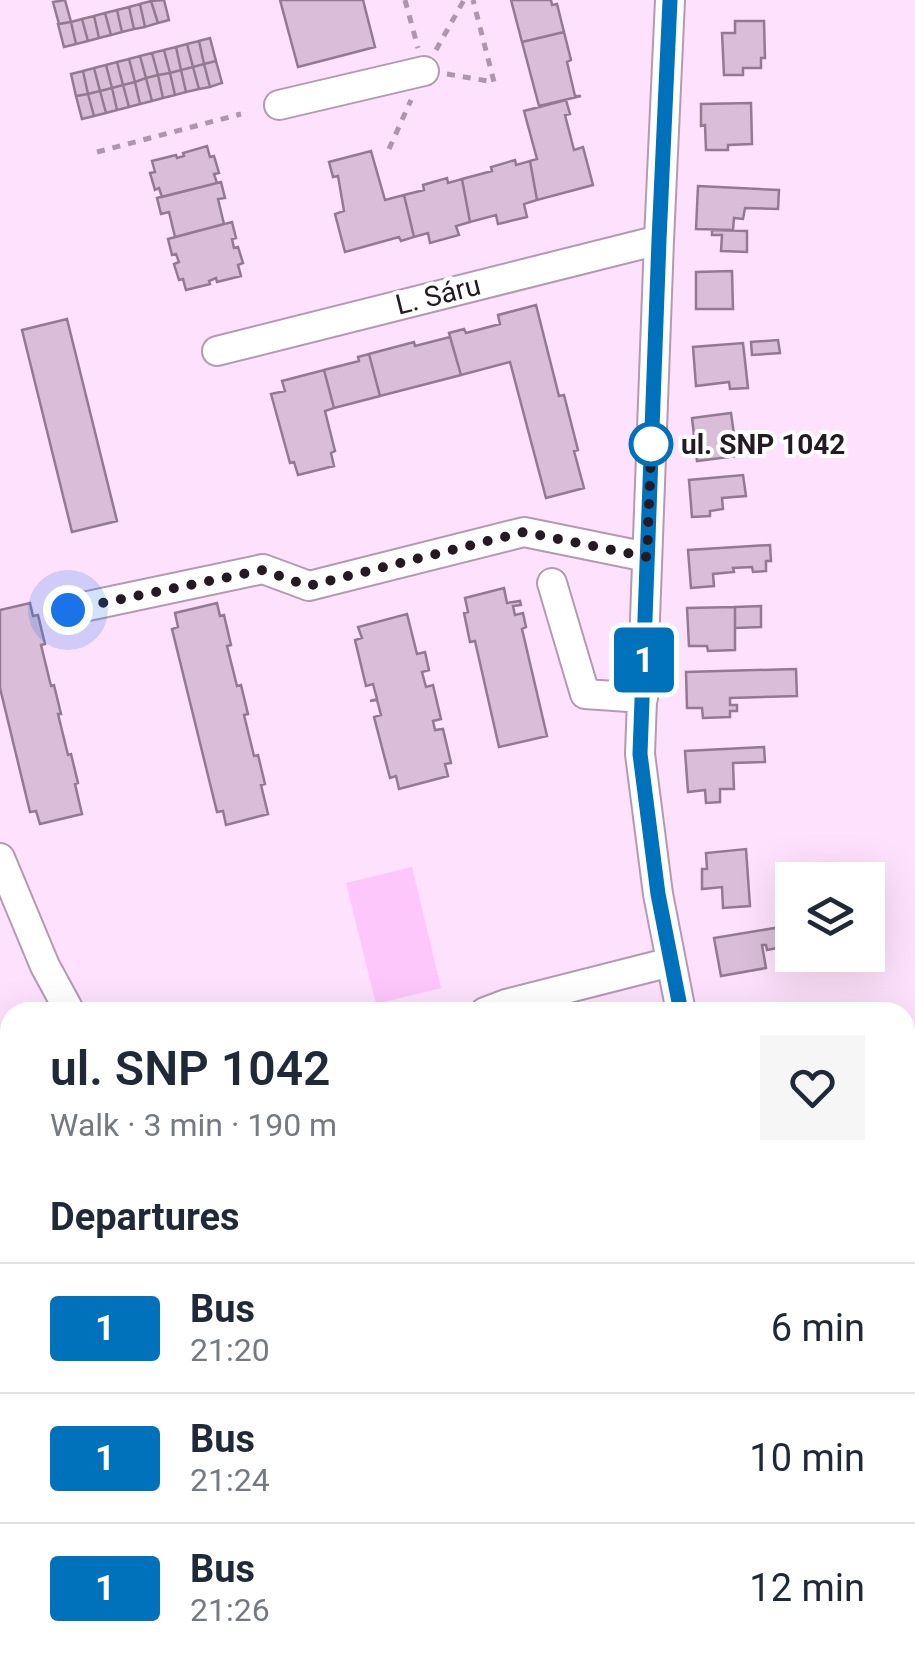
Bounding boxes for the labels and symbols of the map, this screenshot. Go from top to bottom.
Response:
street label: L. Sáru [392,269,484,321]
marker: ul. SNP 1042 [630,423,672,465]
place label: ul. SNP 1042 [681,428,845,461]
your location [43,585,93,635]
line badge: 1 [612,628,676,692]

